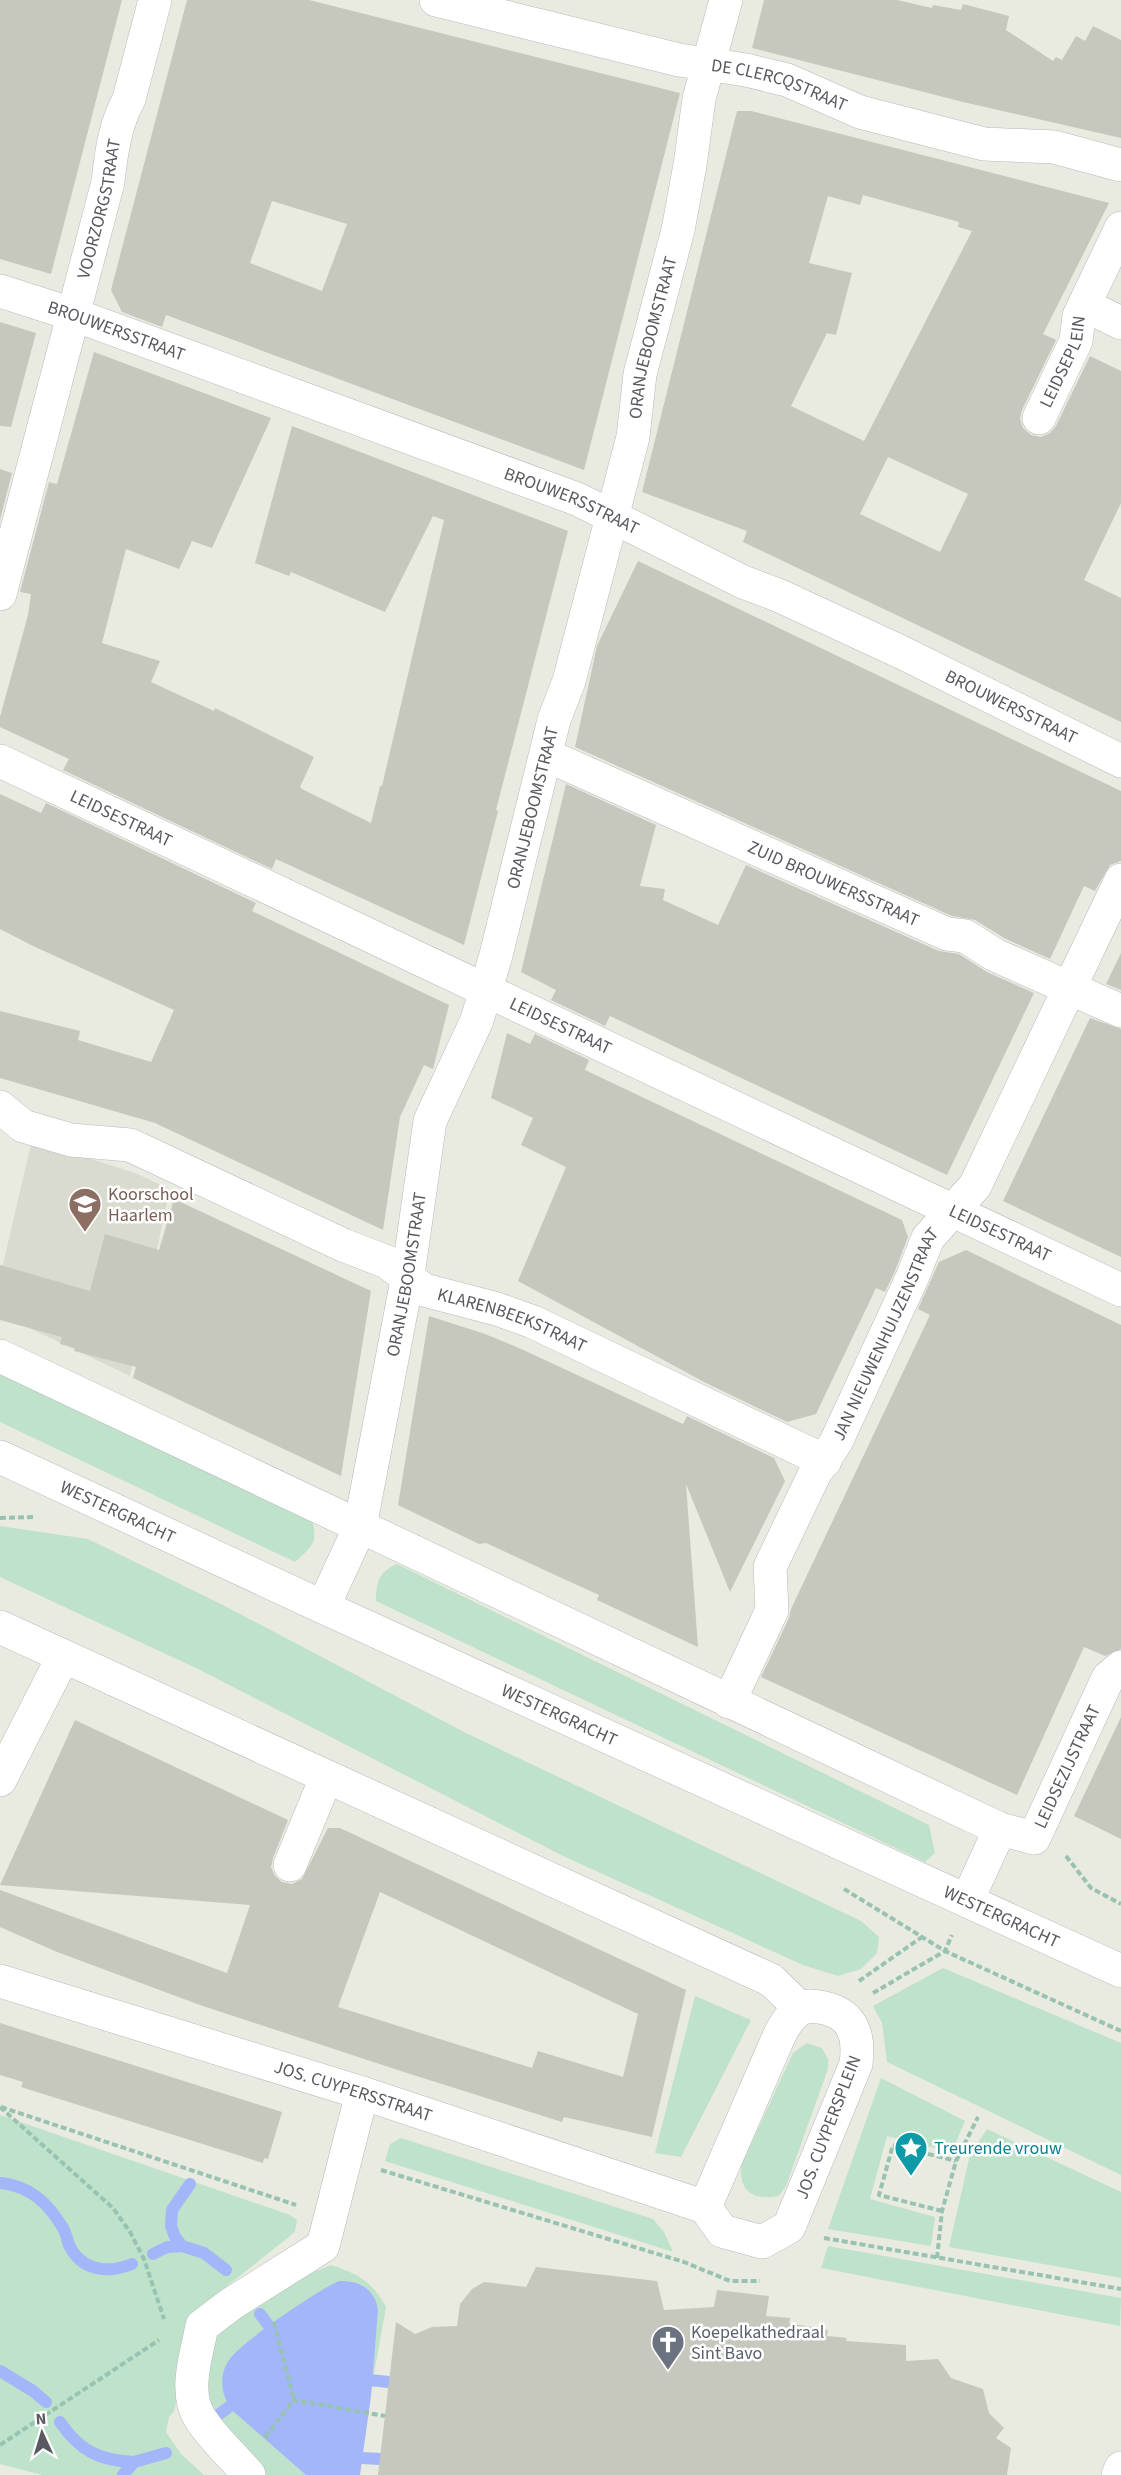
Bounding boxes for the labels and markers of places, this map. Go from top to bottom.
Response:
place label: Koorschool Haarlem [108,1182,194,1228]
school or university icon: Koorschool Haarlem [67,1186,103,1233]
place icon: Treurende vrouw [893,2130,929,2177]
place label: Treurende vrouw [934,2136,1062,2161]
place label: Koepelkathedraal Sint Bavo [691,2320,824,2366]
church icon: Koepelkathedraal Sint Bavo [650,2324,686,2371]

